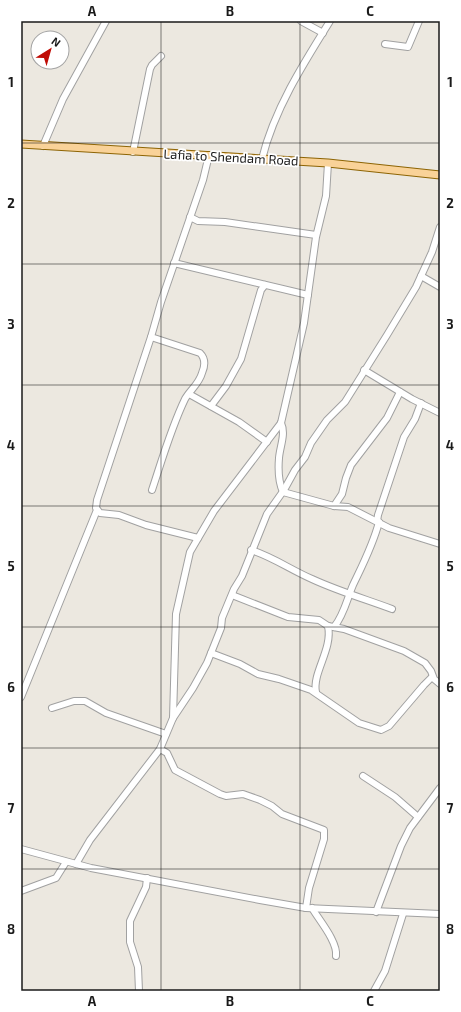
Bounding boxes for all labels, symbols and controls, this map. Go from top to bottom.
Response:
text: A [88,3,97,19]
text: B [226,3,234,19]
text: C [366,3,374,19]
north arrow [30,30,70,70]
text: N [49,34,63,49]
text: 1 [8,74,14,90]
text: 1 [447,74,453,90]
street label: Lafia to Shendam Road [163,145,299,169]
text: 2 [7,195,15,211]
text: 2 [446,195,454,211]
text: 3 [7,316,15,332]
text: 3 [446,316,454,332]
text: 4 [7,437,15,453]
text: 4 [446,437,454,453]
text: 5 [7,558,15,574]
text: 5 [446,558,454,574]
text: 6 [7,679,15,695]
text: 6 [446,679,454,695]
text: 7 [8,800,15,816]
text: 7 [447,800,454,816]
text: 8 [7,921,15,937]
text: 8 [446,921,454,937]
text: A [88,993,97,1009]
text: B [226,993,234,1009]
text: C [366,993,374,1009]

